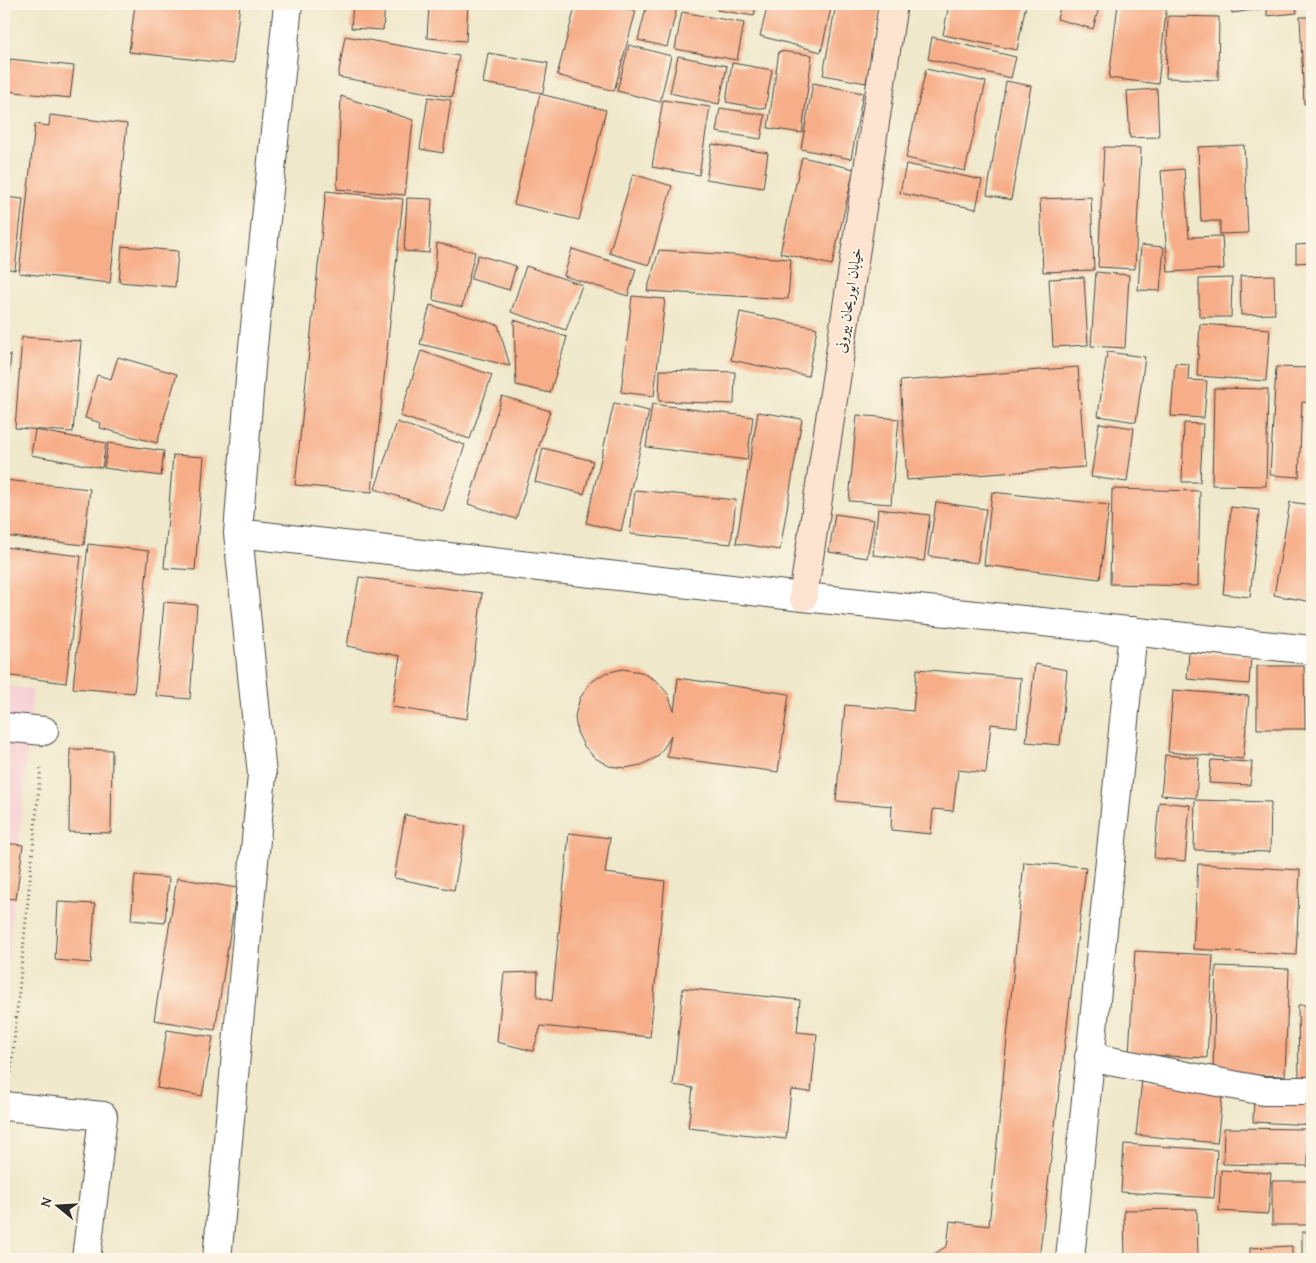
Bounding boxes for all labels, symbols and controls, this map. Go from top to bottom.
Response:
street label: خیابان ابوریحان بیرونی [829,246,867,354]
north arrow [32,1180,82,1230]
text: N [35,1194,57,1210]

